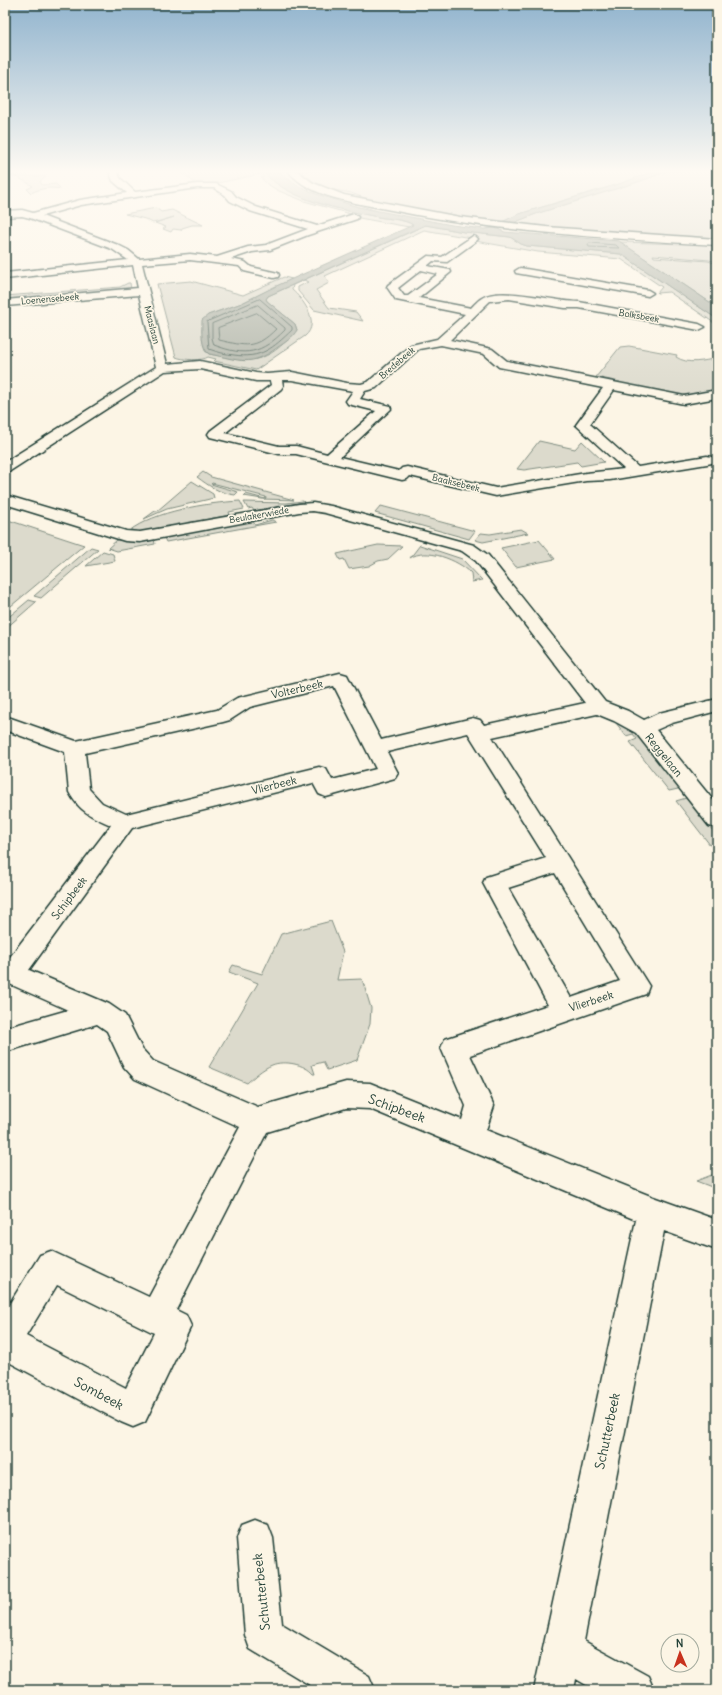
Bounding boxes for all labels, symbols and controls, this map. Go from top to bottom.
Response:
street label: Loenensebeek [20,290,80,307]
street label: Maaslaan [142,305,163,345]
street label: Bolksbeek [618,307,661,325]
street label: Bredebeek [377,344,417,381]
street label: Baaksebeek [431,471,482,494]
street label: Beulakerwiede [228,504,290,525]
street label: Volterbeek [270,676,325,702]
street label: Reggelaan [642,730,686,780]
street label: Vlierbeek [250,773,298,797]
street label: Schipbeek [48,873,90,922]
street label: Vlierbeek [567,987,615,1015]
street label: Schipbeek [366,1090,428,1127]
street label: Sombeek [71,1373,127,1414]
street label: Schutterbeek [591,1391,624,1471]
street label: Schutterbeek [249,1552,274,1631]
north arrow [660,1633,700,1673]
text: N [676,1636,684,1650]

